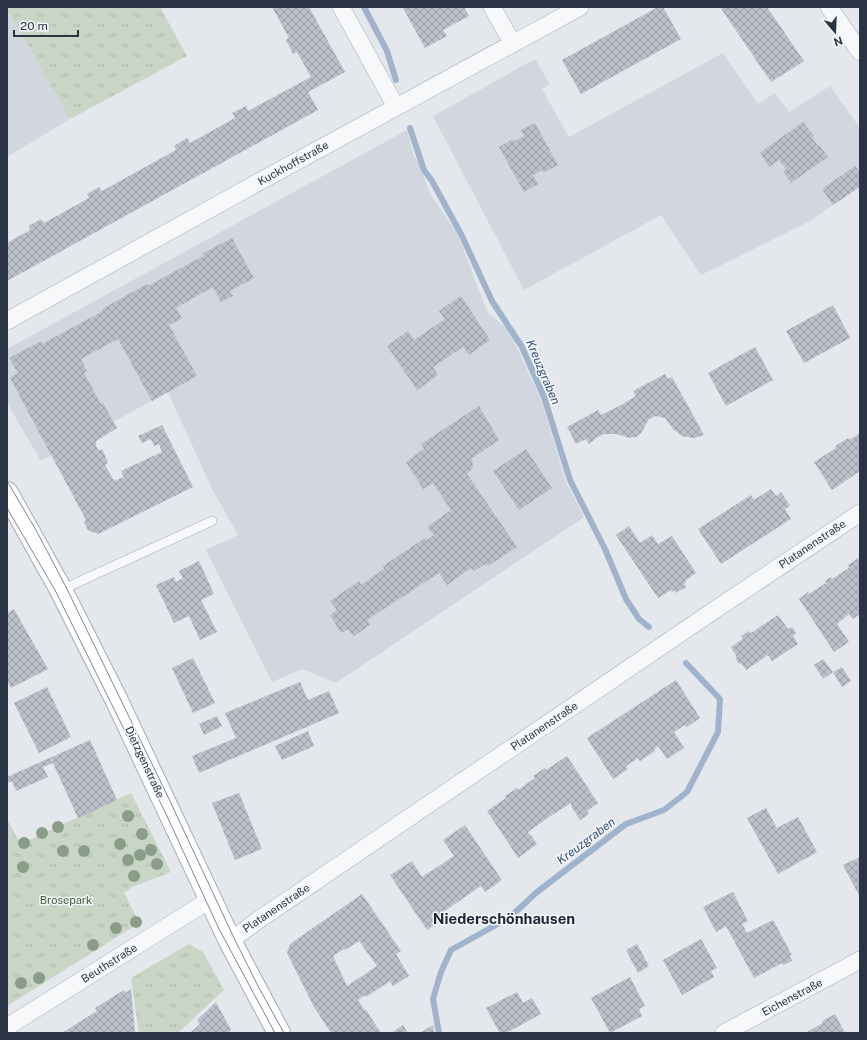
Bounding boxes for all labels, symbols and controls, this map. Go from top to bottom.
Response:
scale bar [14,12,78,38]
north arrow [815,12,855,52]
text: 20 m [20,19,48,33]
text: N [832,34,844,49]
street label: Kuckhoffstraße [256,139,330,187]
water label: Kreuzgraben [523,337,563,407]
street label: Platanenstraße [776,517,848,571]
street label: Platanenstraße [508,699,580,753]
street label: Dietzgenstraße [123,724,167,800]
water label: Kreuzgraben [554,814,618,867]
street label: Platanenstraße [240,881,312,935]
park label: Brosepark [40,894,92,906]
district label: Niederschönhausen [433,910,575,927]
street label: Beuthstraße [79,941,139,985]
street label: Eichenstraße [760,976,824,1018]

